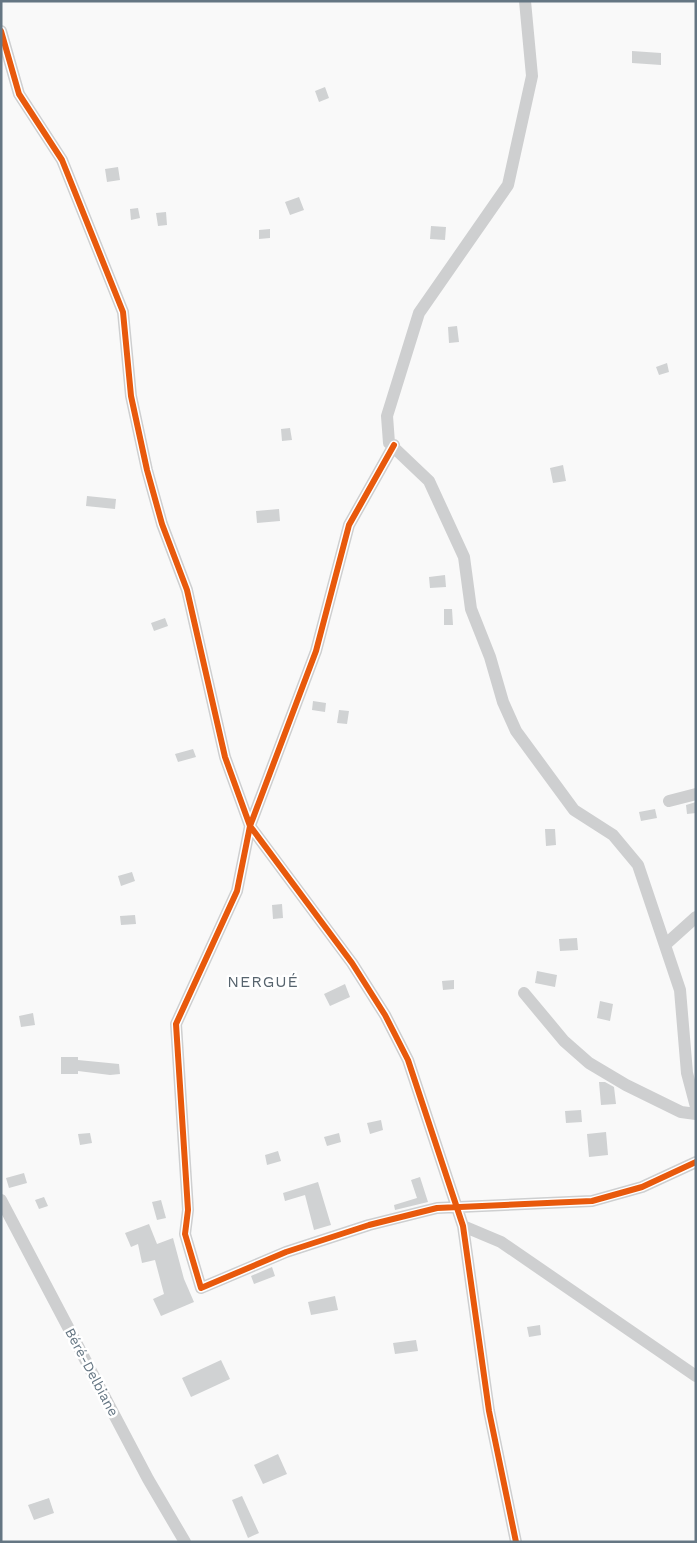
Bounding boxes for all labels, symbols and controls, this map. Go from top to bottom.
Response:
district label: NERGUÉ [227,972,299,991]
street label: Béré-Delbiane [62,1325,122,1419]

